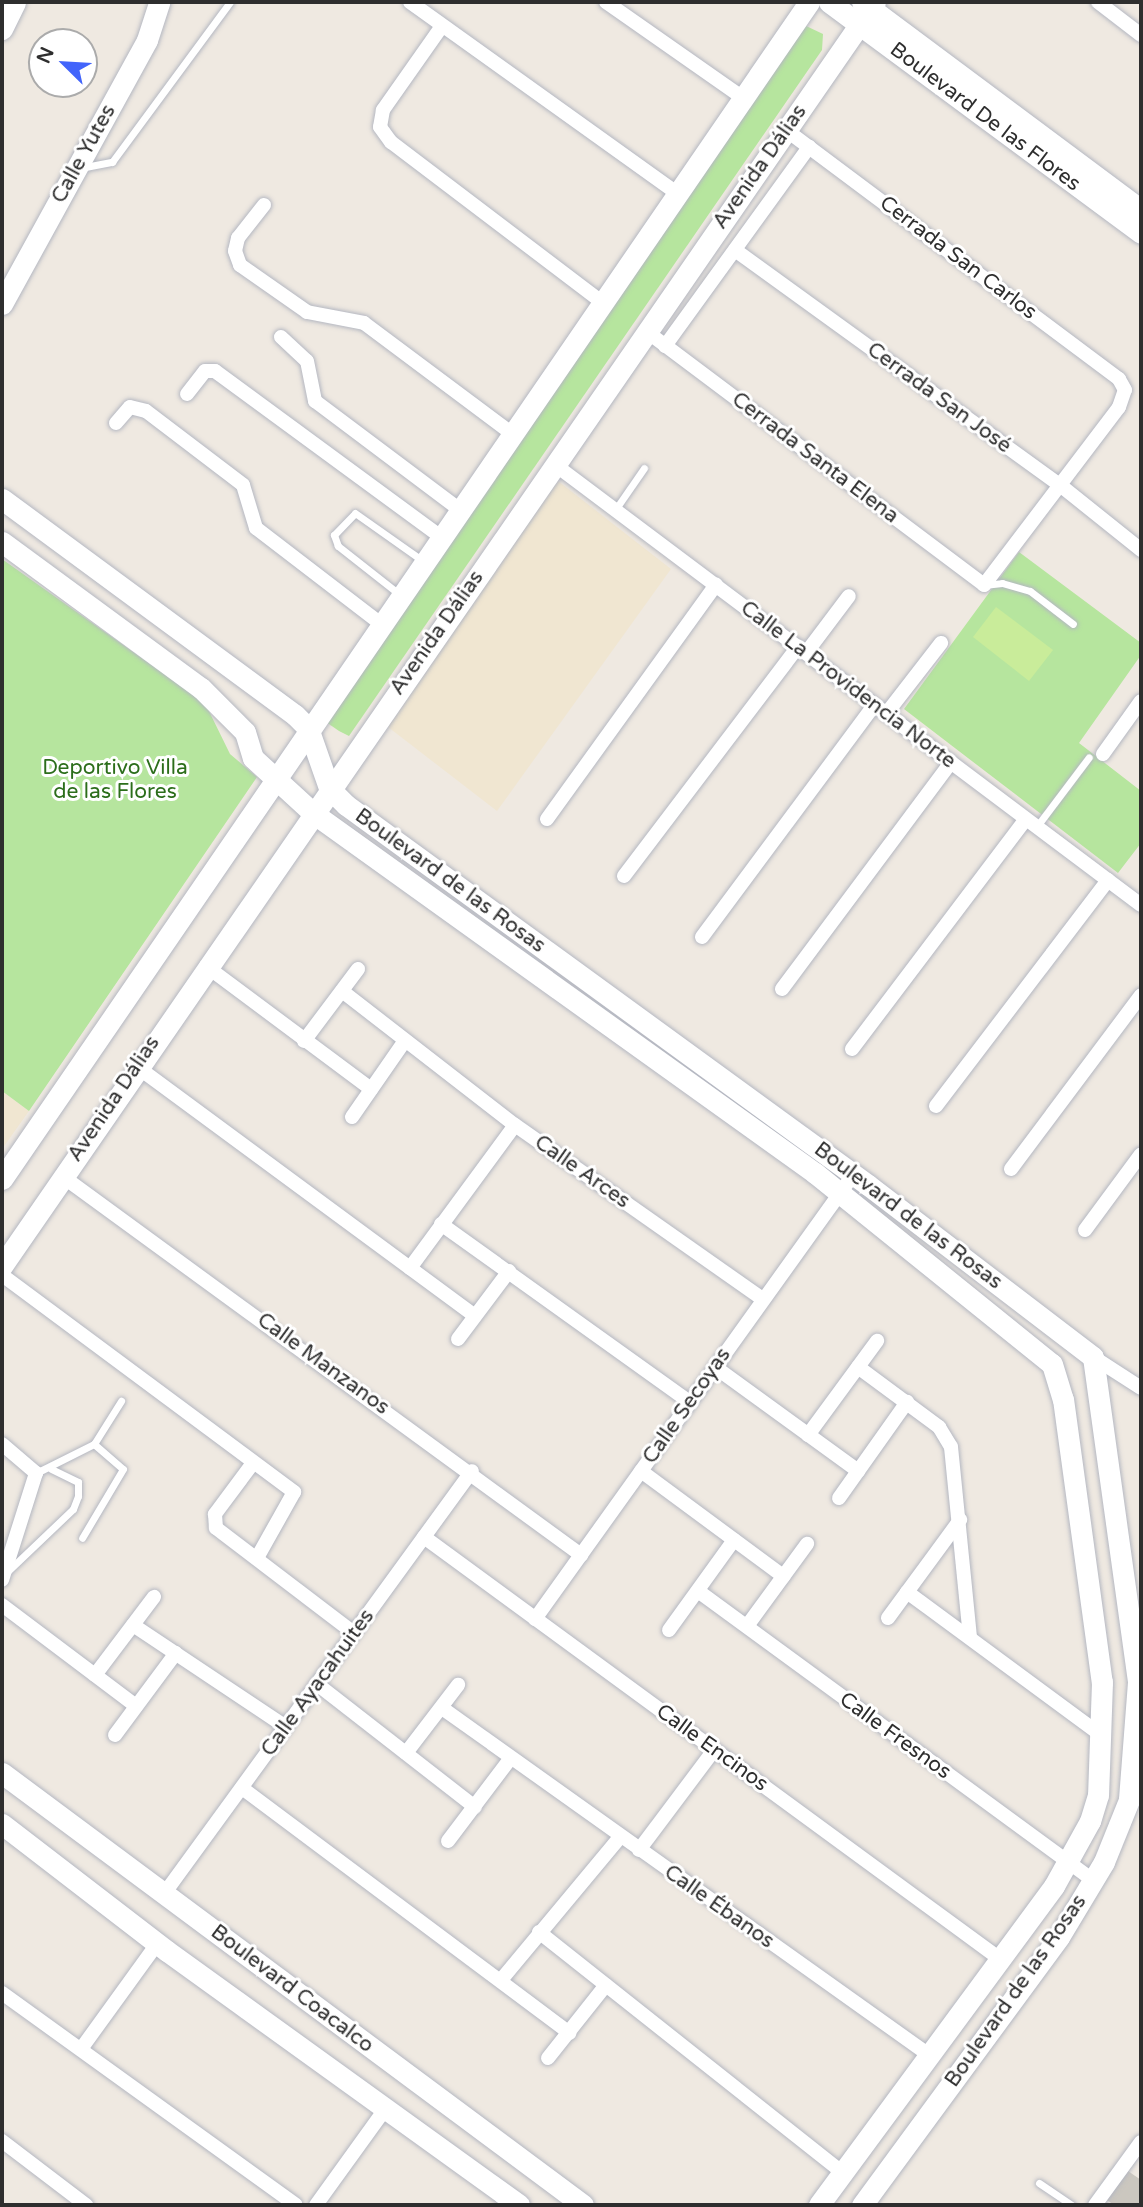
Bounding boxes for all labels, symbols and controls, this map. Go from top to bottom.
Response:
north arrow [28,28,98,98]
street label: Boulevard De las Flores [885,37,1085,197]
text: N [32,44,59,67]
street label: Calle Yutes [47,100,121,208]
street label: Avenida Dálias [708,100,812,234]
street label: Cerrada San Carlos [875,191,1041,325]
street label: Cerrada San José [862,337,1016,459]
street label: Cerrada Santa Elena [727,387,903,529]
street label: Avenida Dálias [385,566,489,700]
street label: Calle La Providencia Norte [735,596,961,774]
park label: Deportivo Villa de las Flores [42,755,188,805]
street label: Boulevard de las Rosas [350,803,550,959]
street label: Avenida Dálias [63,1031,165,1167]
street label: Calle Arces [529,1130,635,1214]
street label: Boulevard de las Rosas [809,1137,1007,1295]
street label: Calle Manzanos [252,1308,394,1420]
street label: Calle Secoyas [638,1343,736,1469]
street label: Calle Ayacahuites [256,1605,380,1761]
street label: Calle Fresnos [834,1687,956,1785]
street label: Calle Encinos [651,1699,773,1797]
street label: Calle Ébanos [659,1860,779,1954]
street label: Boulevard de las Rosas [940,1890,1092,2092]
street label: Boulevard Coacalco [206,1920,378,2058]

